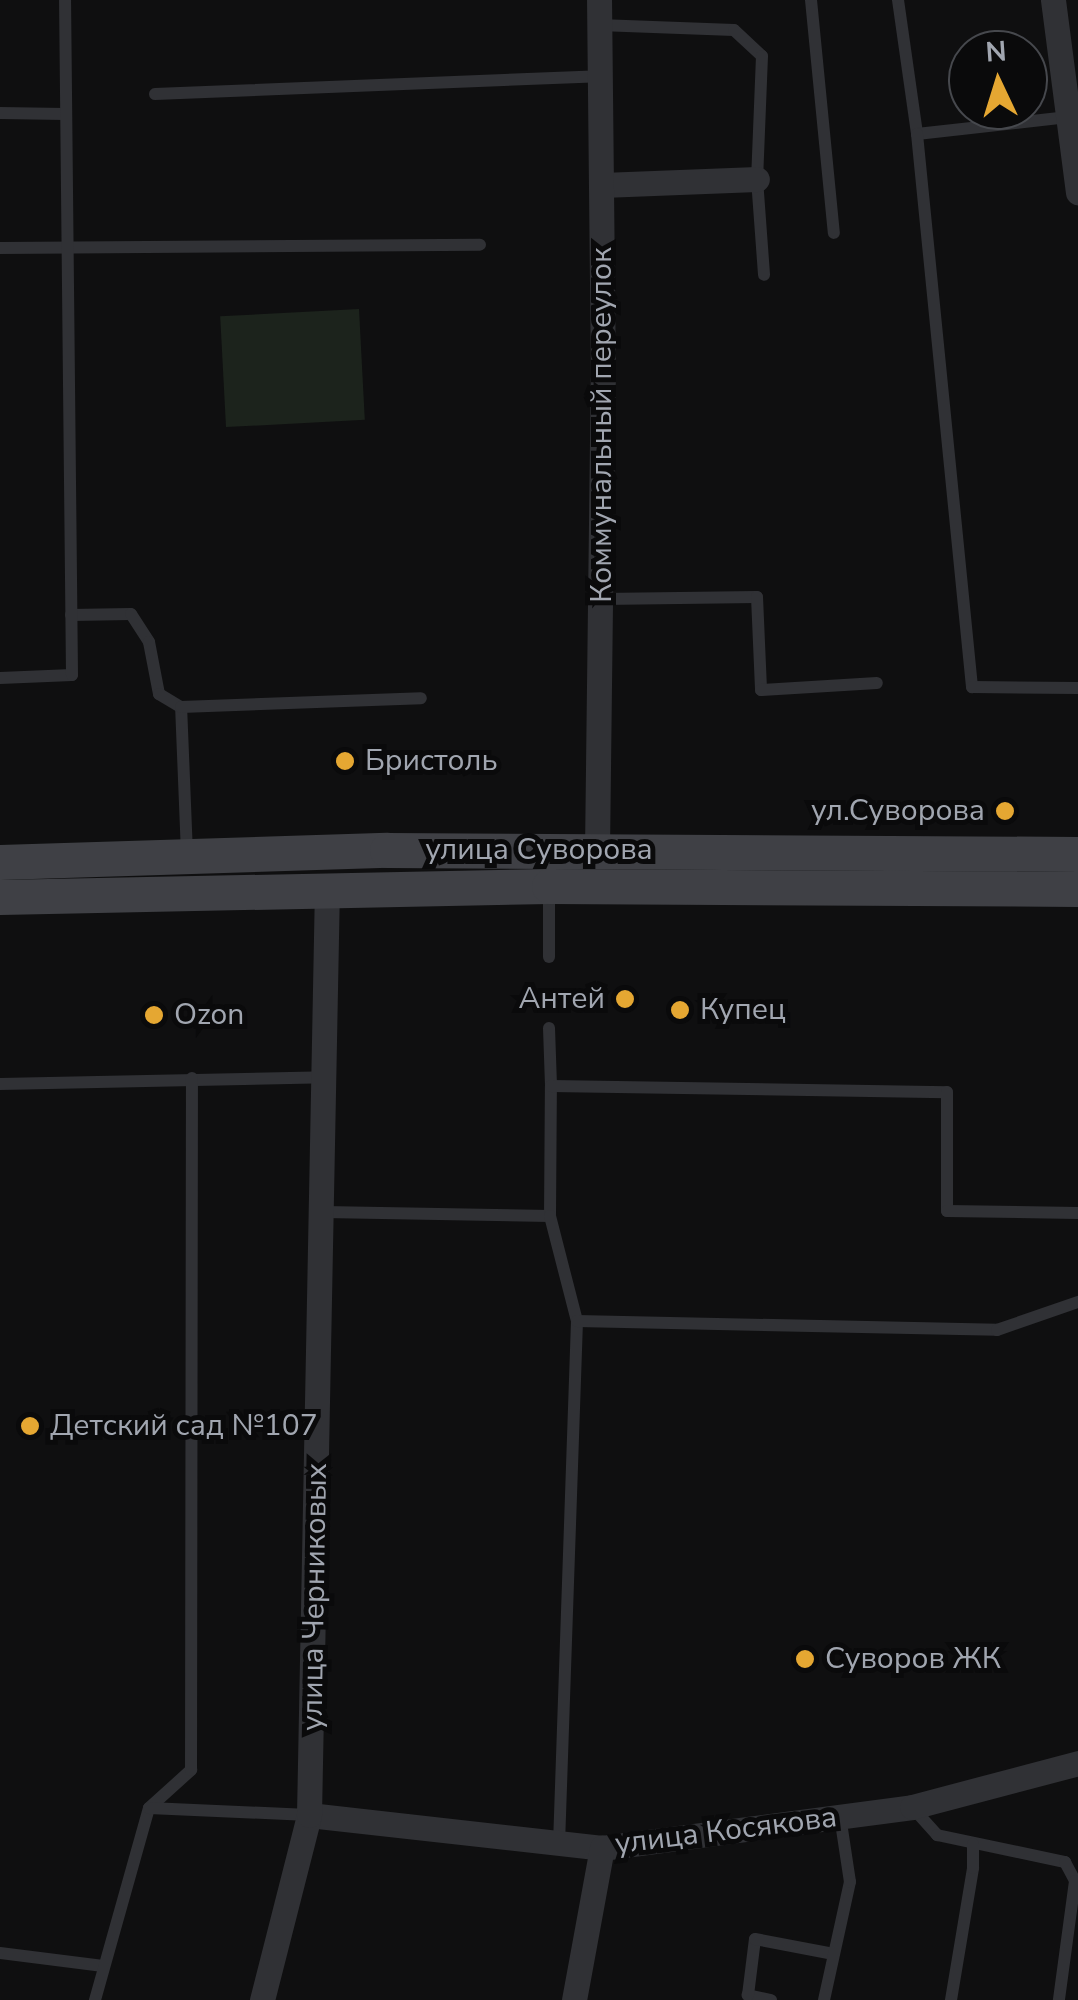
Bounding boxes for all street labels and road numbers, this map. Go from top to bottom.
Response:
street label: Коммунальный переулок [584,247,620,603]
street label: улица Суворова [425,832,653,868]
street label: улица Черниковых [295,1463,335,1731]
street label: улица Косякова [613,1800,839,1862]

